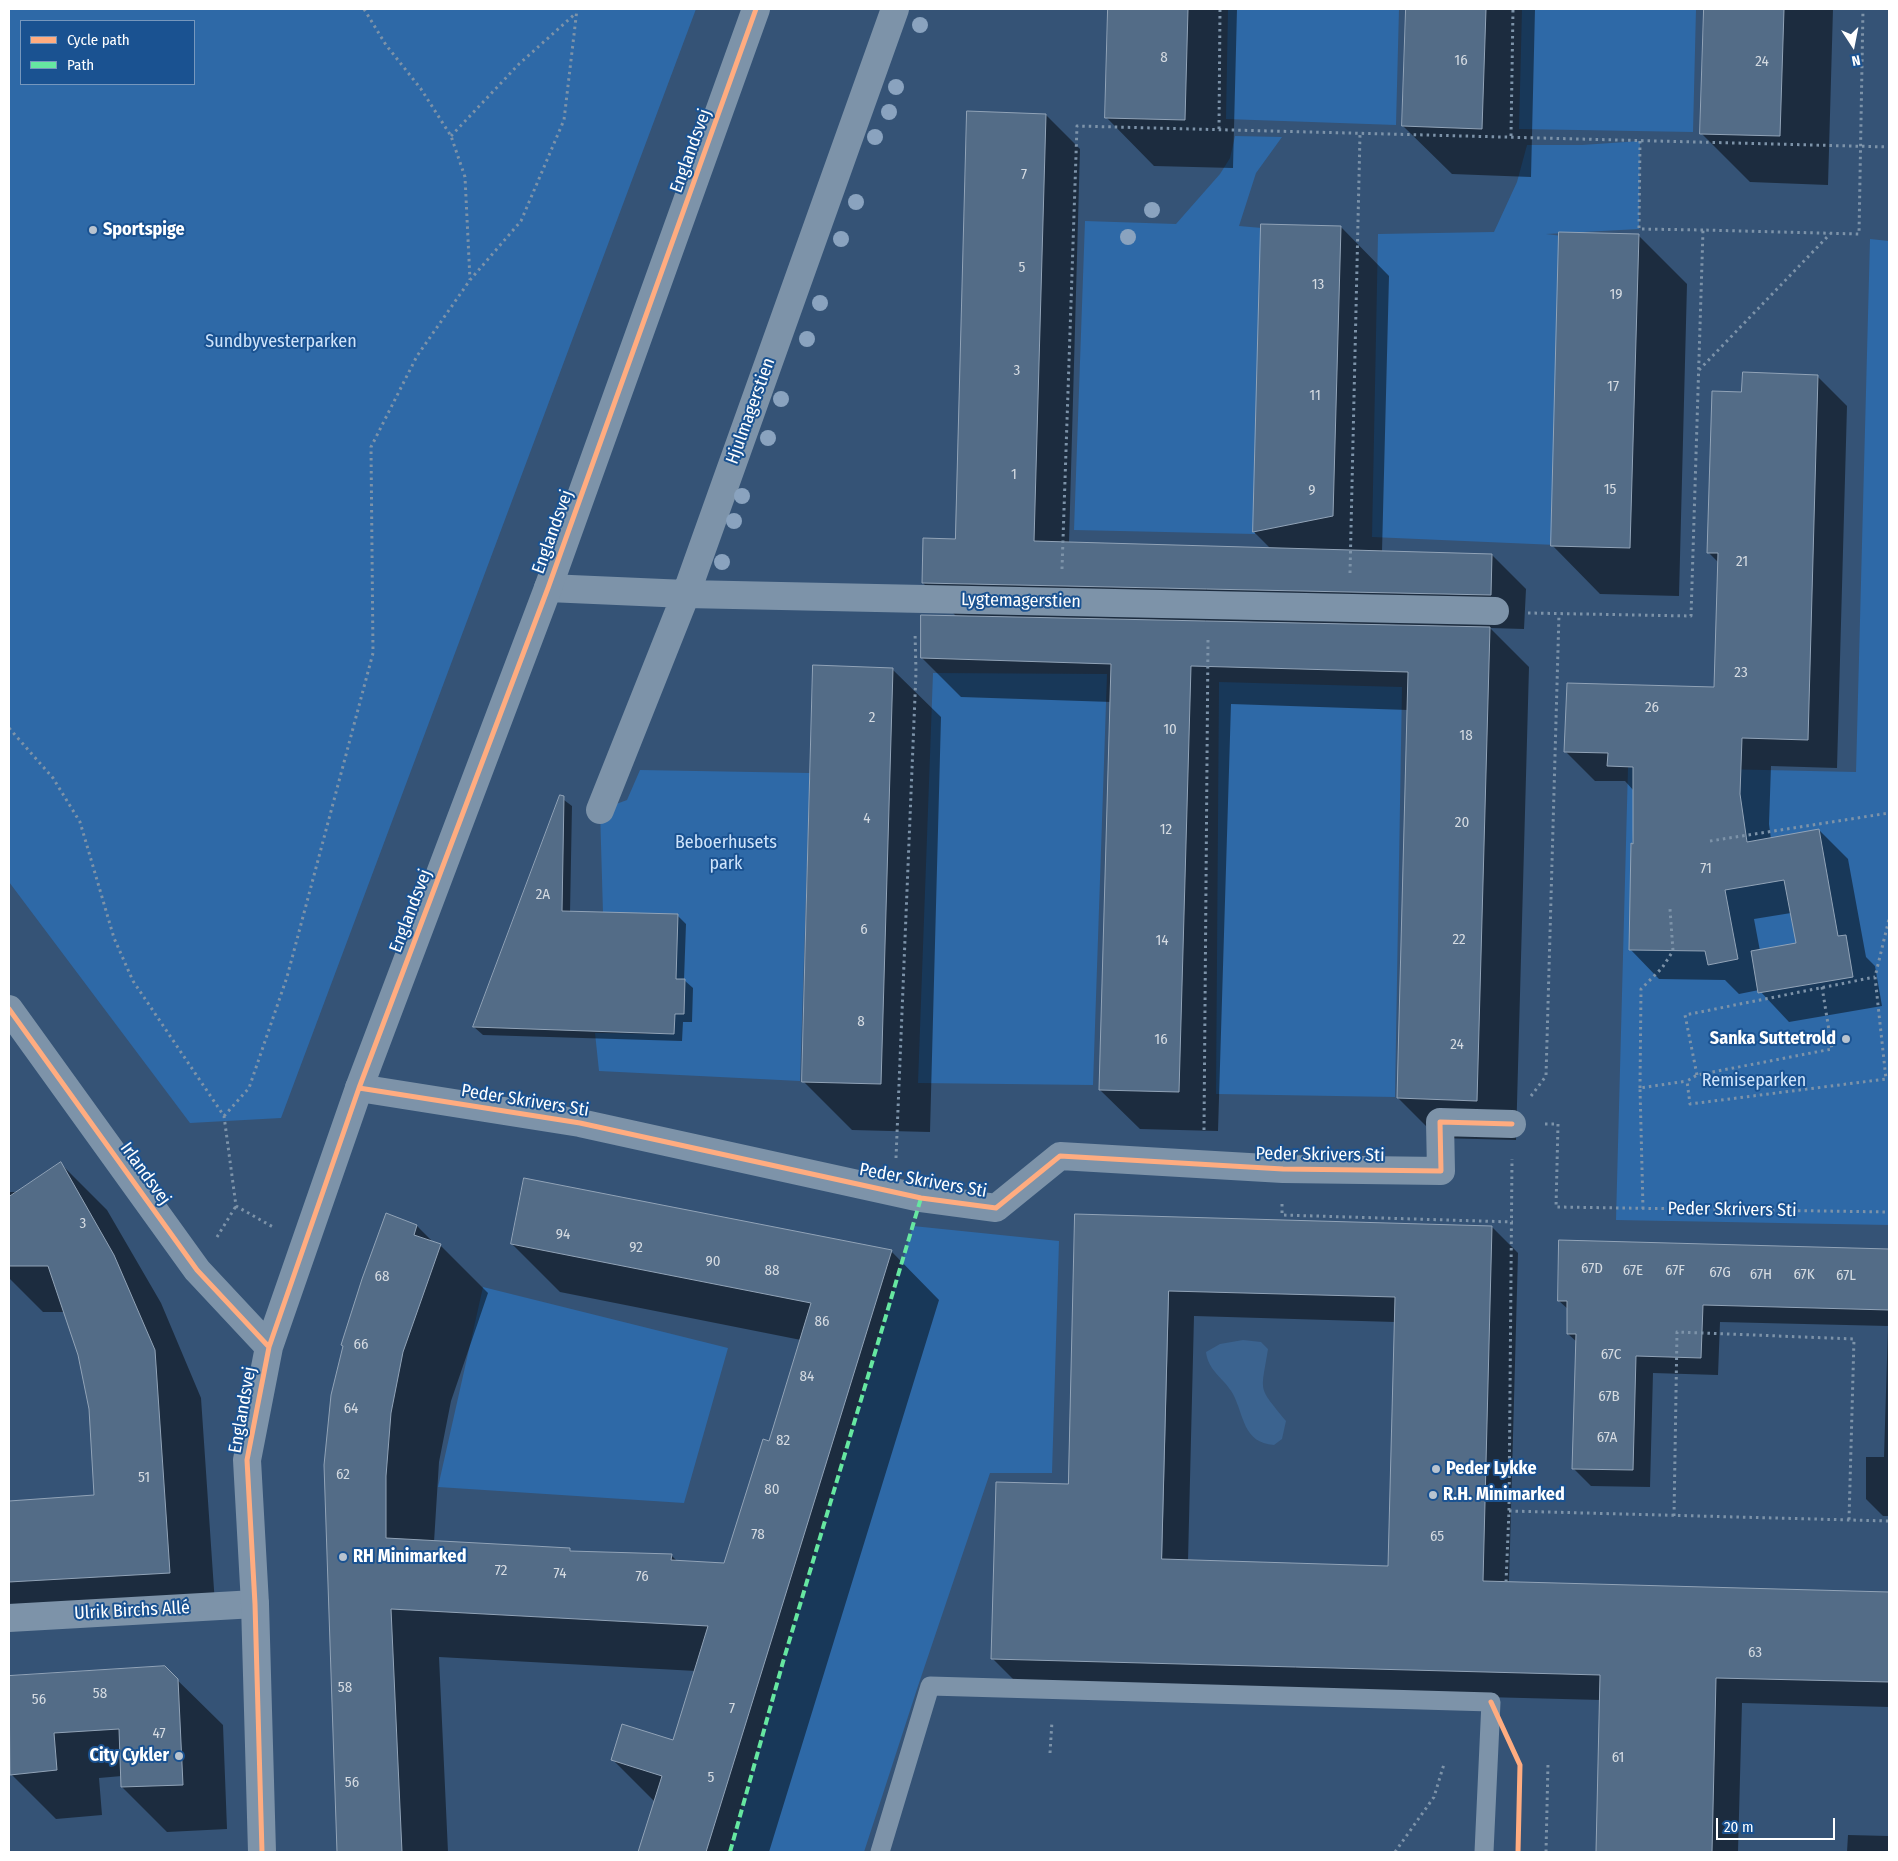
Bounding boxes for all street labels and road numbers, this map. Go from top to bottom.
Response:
street label: Englandsvej [666,106,716,196]
street label: Hjulmagerstien [722,355,780,467]
street label: Englandsvej [528,487,578,577]
street label: Lygtemagerstien [961,589,1081,613]
street label: Englandsvej [385,866,437,956]
street label: Peder Skrivers Sti [460,1080,590,1122]
street label: Irlandsvej [115,1138,175,1210]
street label: Peder Skrivers Sti [1255,1143,1385,1167]
street label: Peder Skrivers Sti [858,1159,988,1203]
street label: Peder Skrivers Sti [1667,1198,1797,1222]
street label: Englandsvej [225,1365,261,1455]
street label: Ulrik Birchs Allé [74,1597,190,1625]

